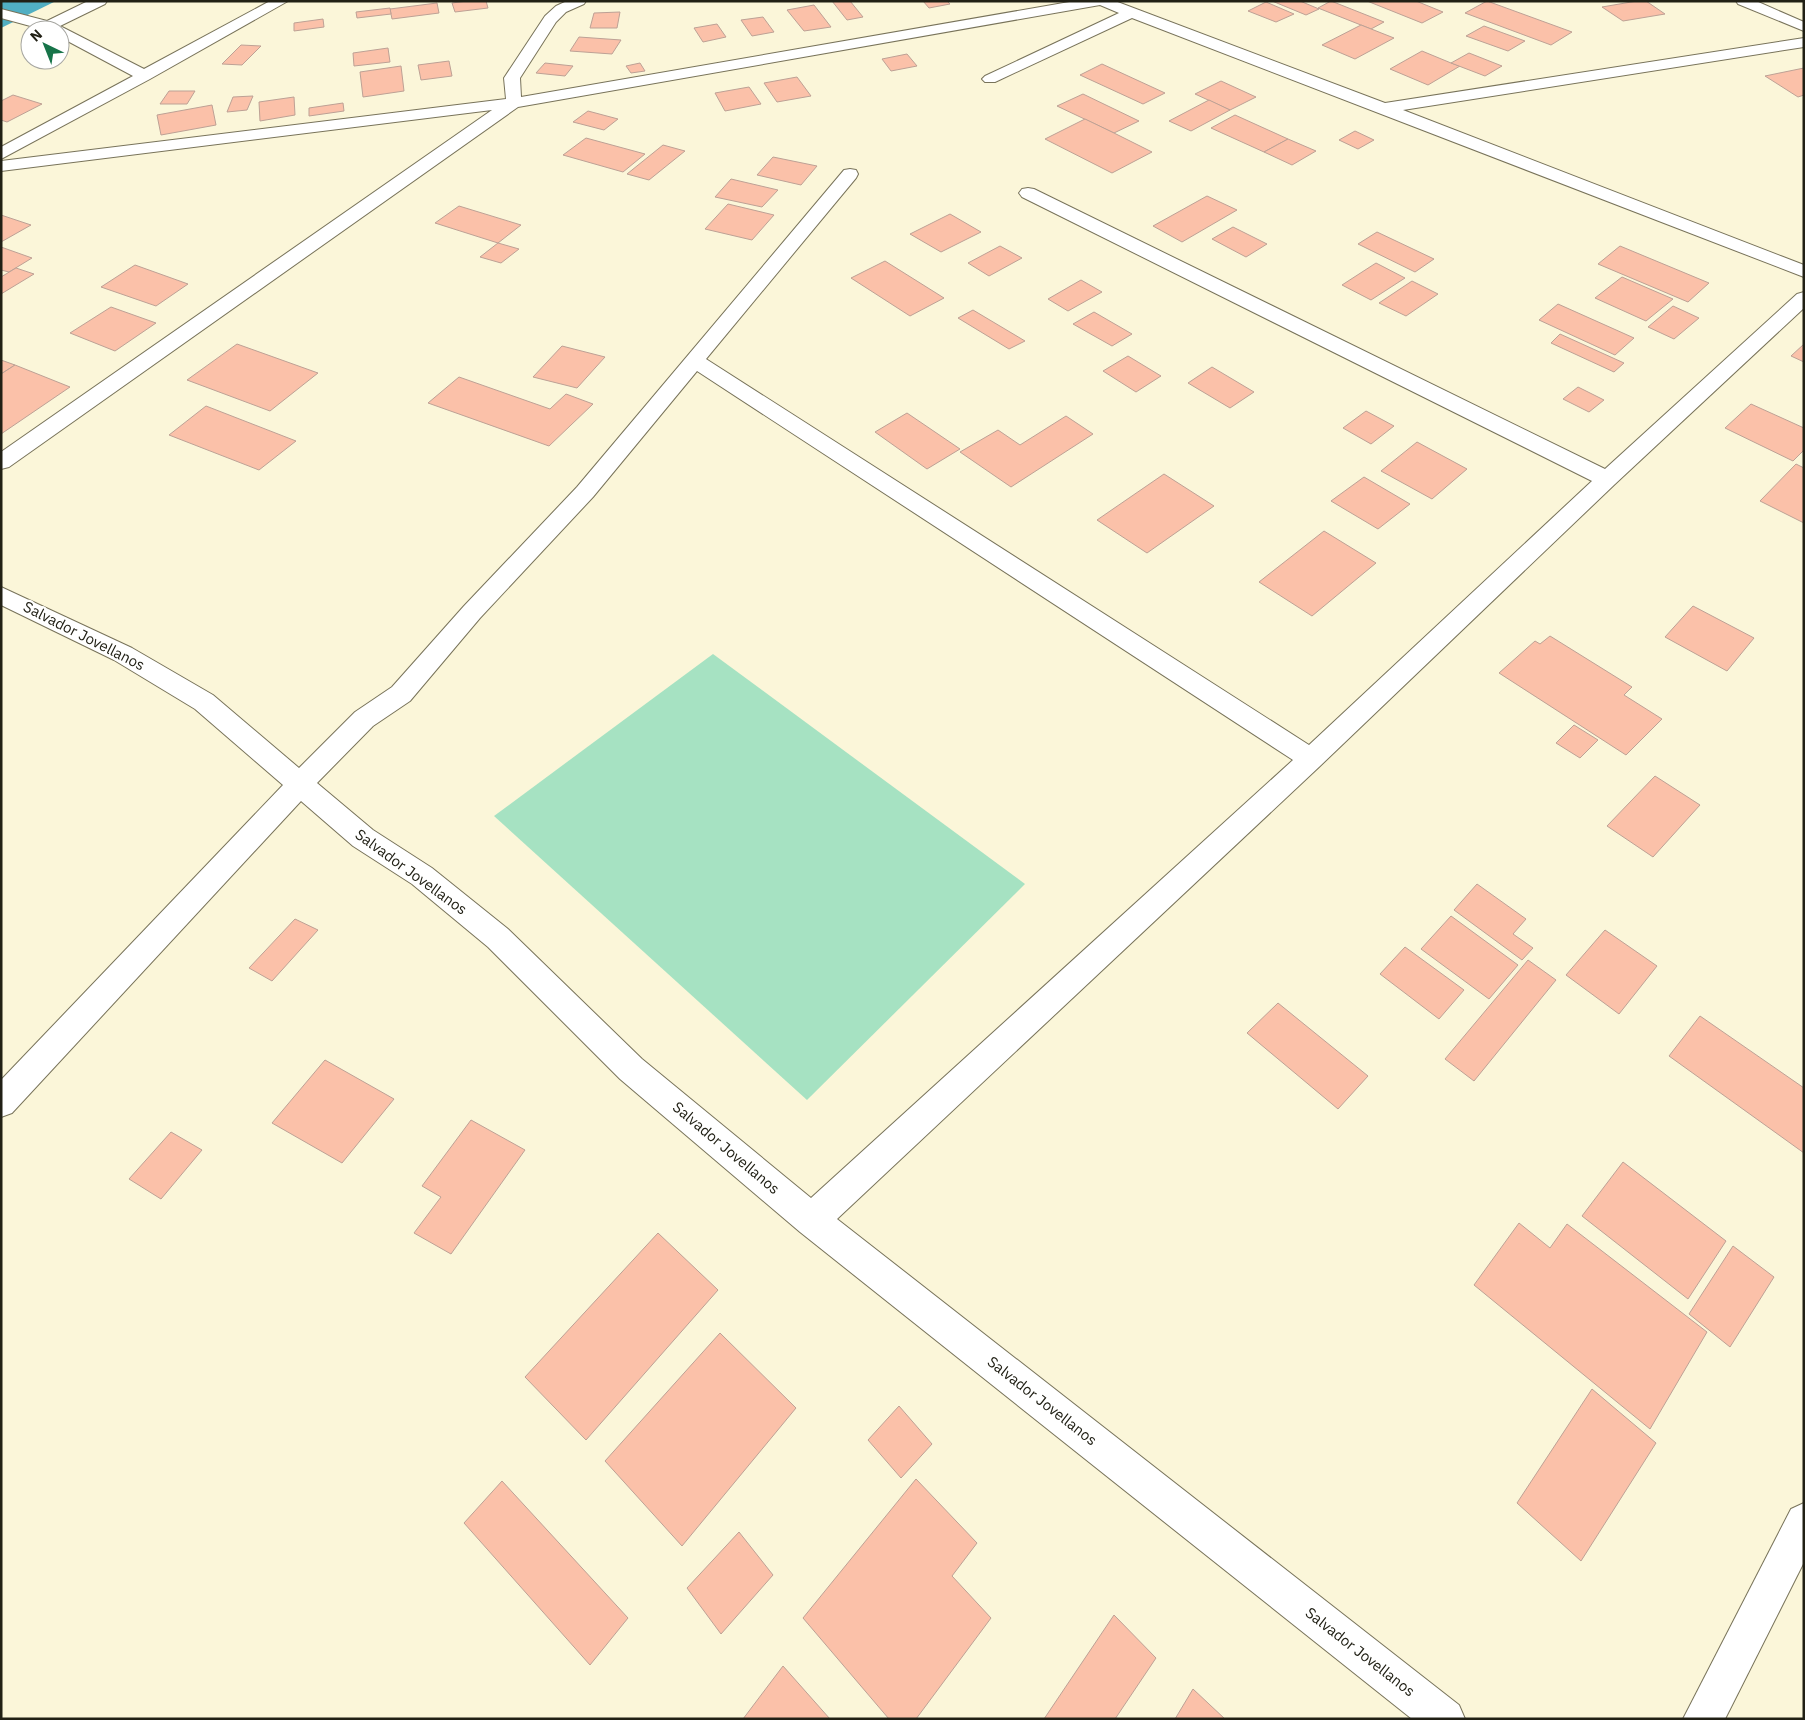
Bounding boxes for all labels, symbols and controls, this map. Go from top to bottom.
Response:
north arrow [20,20,70,70]
text: N [26,25,46,46]
street label: Salvador Jovellanos [20,597,148,674]
street label: Salvador Jovellanos [352,825,471,919]
street label: Salvador Jovellanos [669,1097,784,1198]
street label: Salvador Jovellanos [984,1352,1101,1449]
street label: Salvador Jovellanos [1302,1603,1419,1700]

